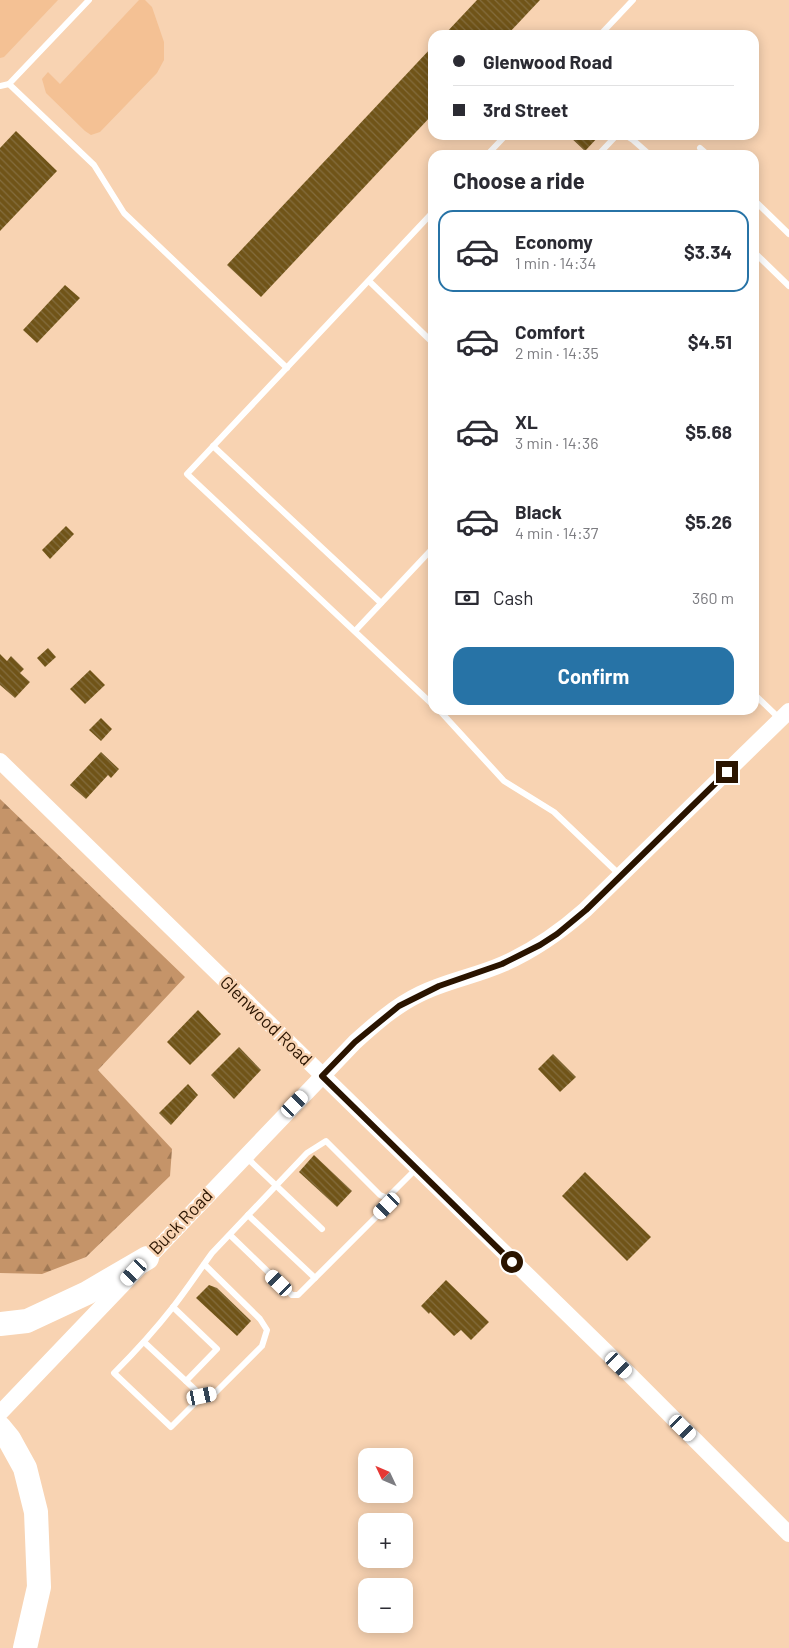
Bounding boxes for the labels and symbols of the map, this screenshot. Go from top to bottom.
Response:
route end [716,761,738,783]
street label: Glenwood Road [216,971,317,1070]
car [279,1088,310,1120]
street label: Buck Road [144,1184,217,1259]
car [371,1190,402,1222]
route start [501,1251,523,1273]
car [118,1256,149,1288]
car [262,1267,295,1299]
car [602,1349,635,1381]
car [185,1386,218,1406]
car [666,1412,699,1444]
north arrow [358,1448,412,1502]

